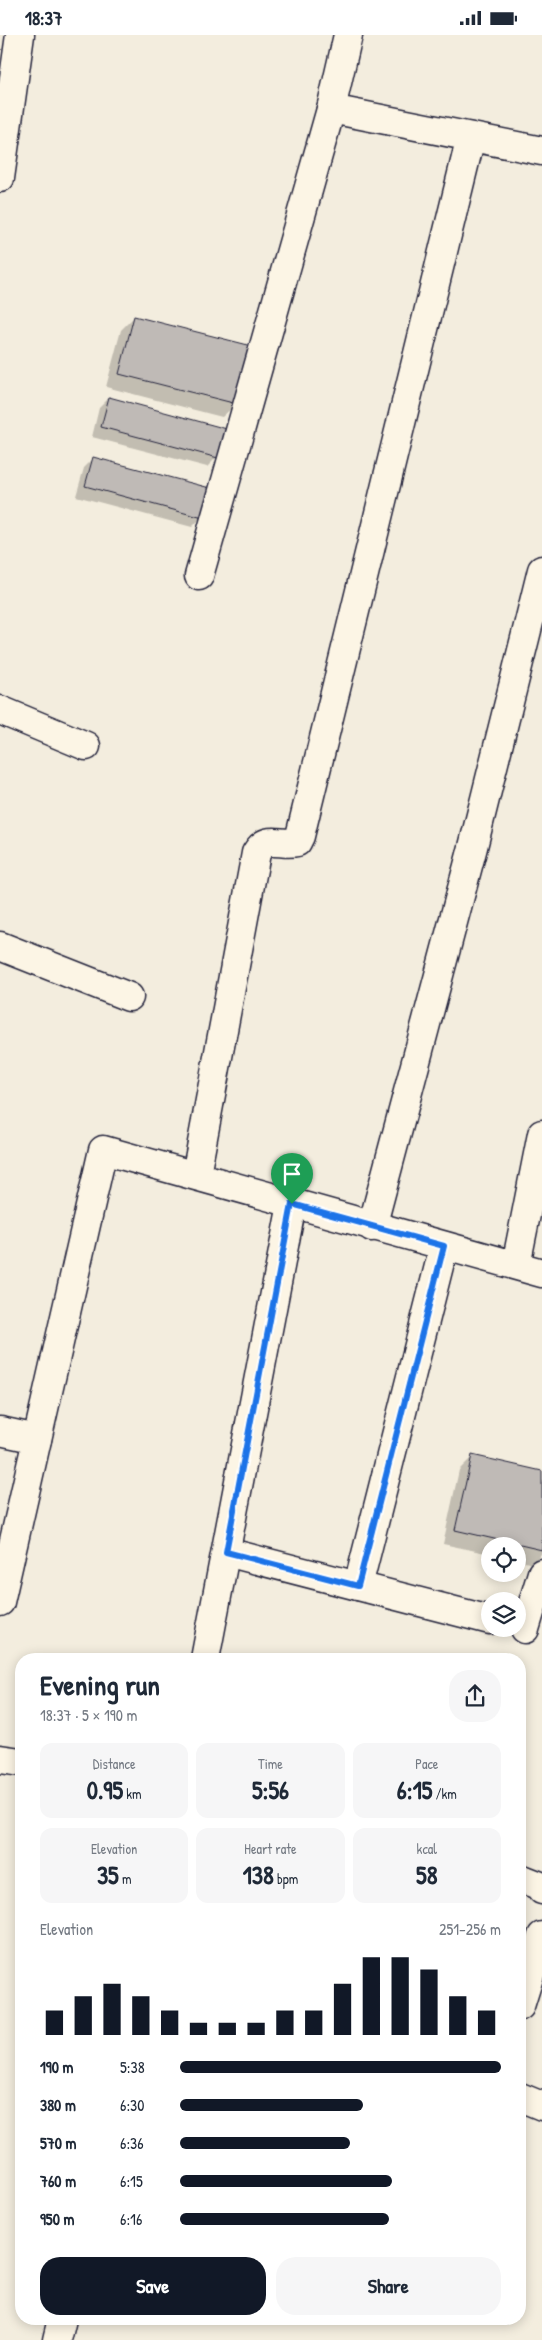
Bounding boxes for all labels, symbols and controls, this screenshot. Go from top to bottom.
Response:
text: 18:37 [25,5,62,31]
pin [271,1153,313,1204]
icon: arrive [278,1160,306,1188]
map controls [481,1537,526,1637]
button: locate [481,1537,526,1582]
button: layers [481,1592,526,1637]
text: Evening run [40,1666,160,1704]
button: share [449,1670,501,1722]
text: 18:37 · 5 × 190 m [40,1704,137,1726]
text: Distance [93,1754,136,1773]
text: Time [258,1754,283,1773]
text: Pace [415,1754,438,1773]
text: 0.95 [87,1773,123,1807]
text: 5:56 [252,1773,289,1807]
text: 6:15 [397,1773,432,1807]
text: km [123,1784,142,1803]
text: /km [432,1784,457,1803]
text: Elevation [91,1839,137,1858]
text: Heart rate [244,1839,297,1858]
text: kcal [417,1839,437,1858]
text: 35 [97,1858,119,1892]
text: 138 [243,1858,274,1892]
text: 58 [416,1858,438,1892]
text: m [119,1869,131,1888]
text: bpm [274,1869,298,1888]
text: Elevation [40,1918,93,1940]
text: 251–256 m [439,1918,501,1940]
text: 190 m [40,2056,73,2078]
text: 5:38 [120,2056,145,2078]
text: 380 m [40,2094,76,2116]
text: 6:30 [120,2094,144,2116]
text: 570 m [40,2132,76,2154]
text: 6:36 [120,2132,144,2154]
text: 760 m [40,2170,76,2192]
text: 6:15 [120,2170,143,2192]
text: 950 m [40,2208,74,2230]
text: 6:16 [120,2208,142,2230]
button: Save [40,2257,266,2315]
button: Share [276,2257,501,2315]

